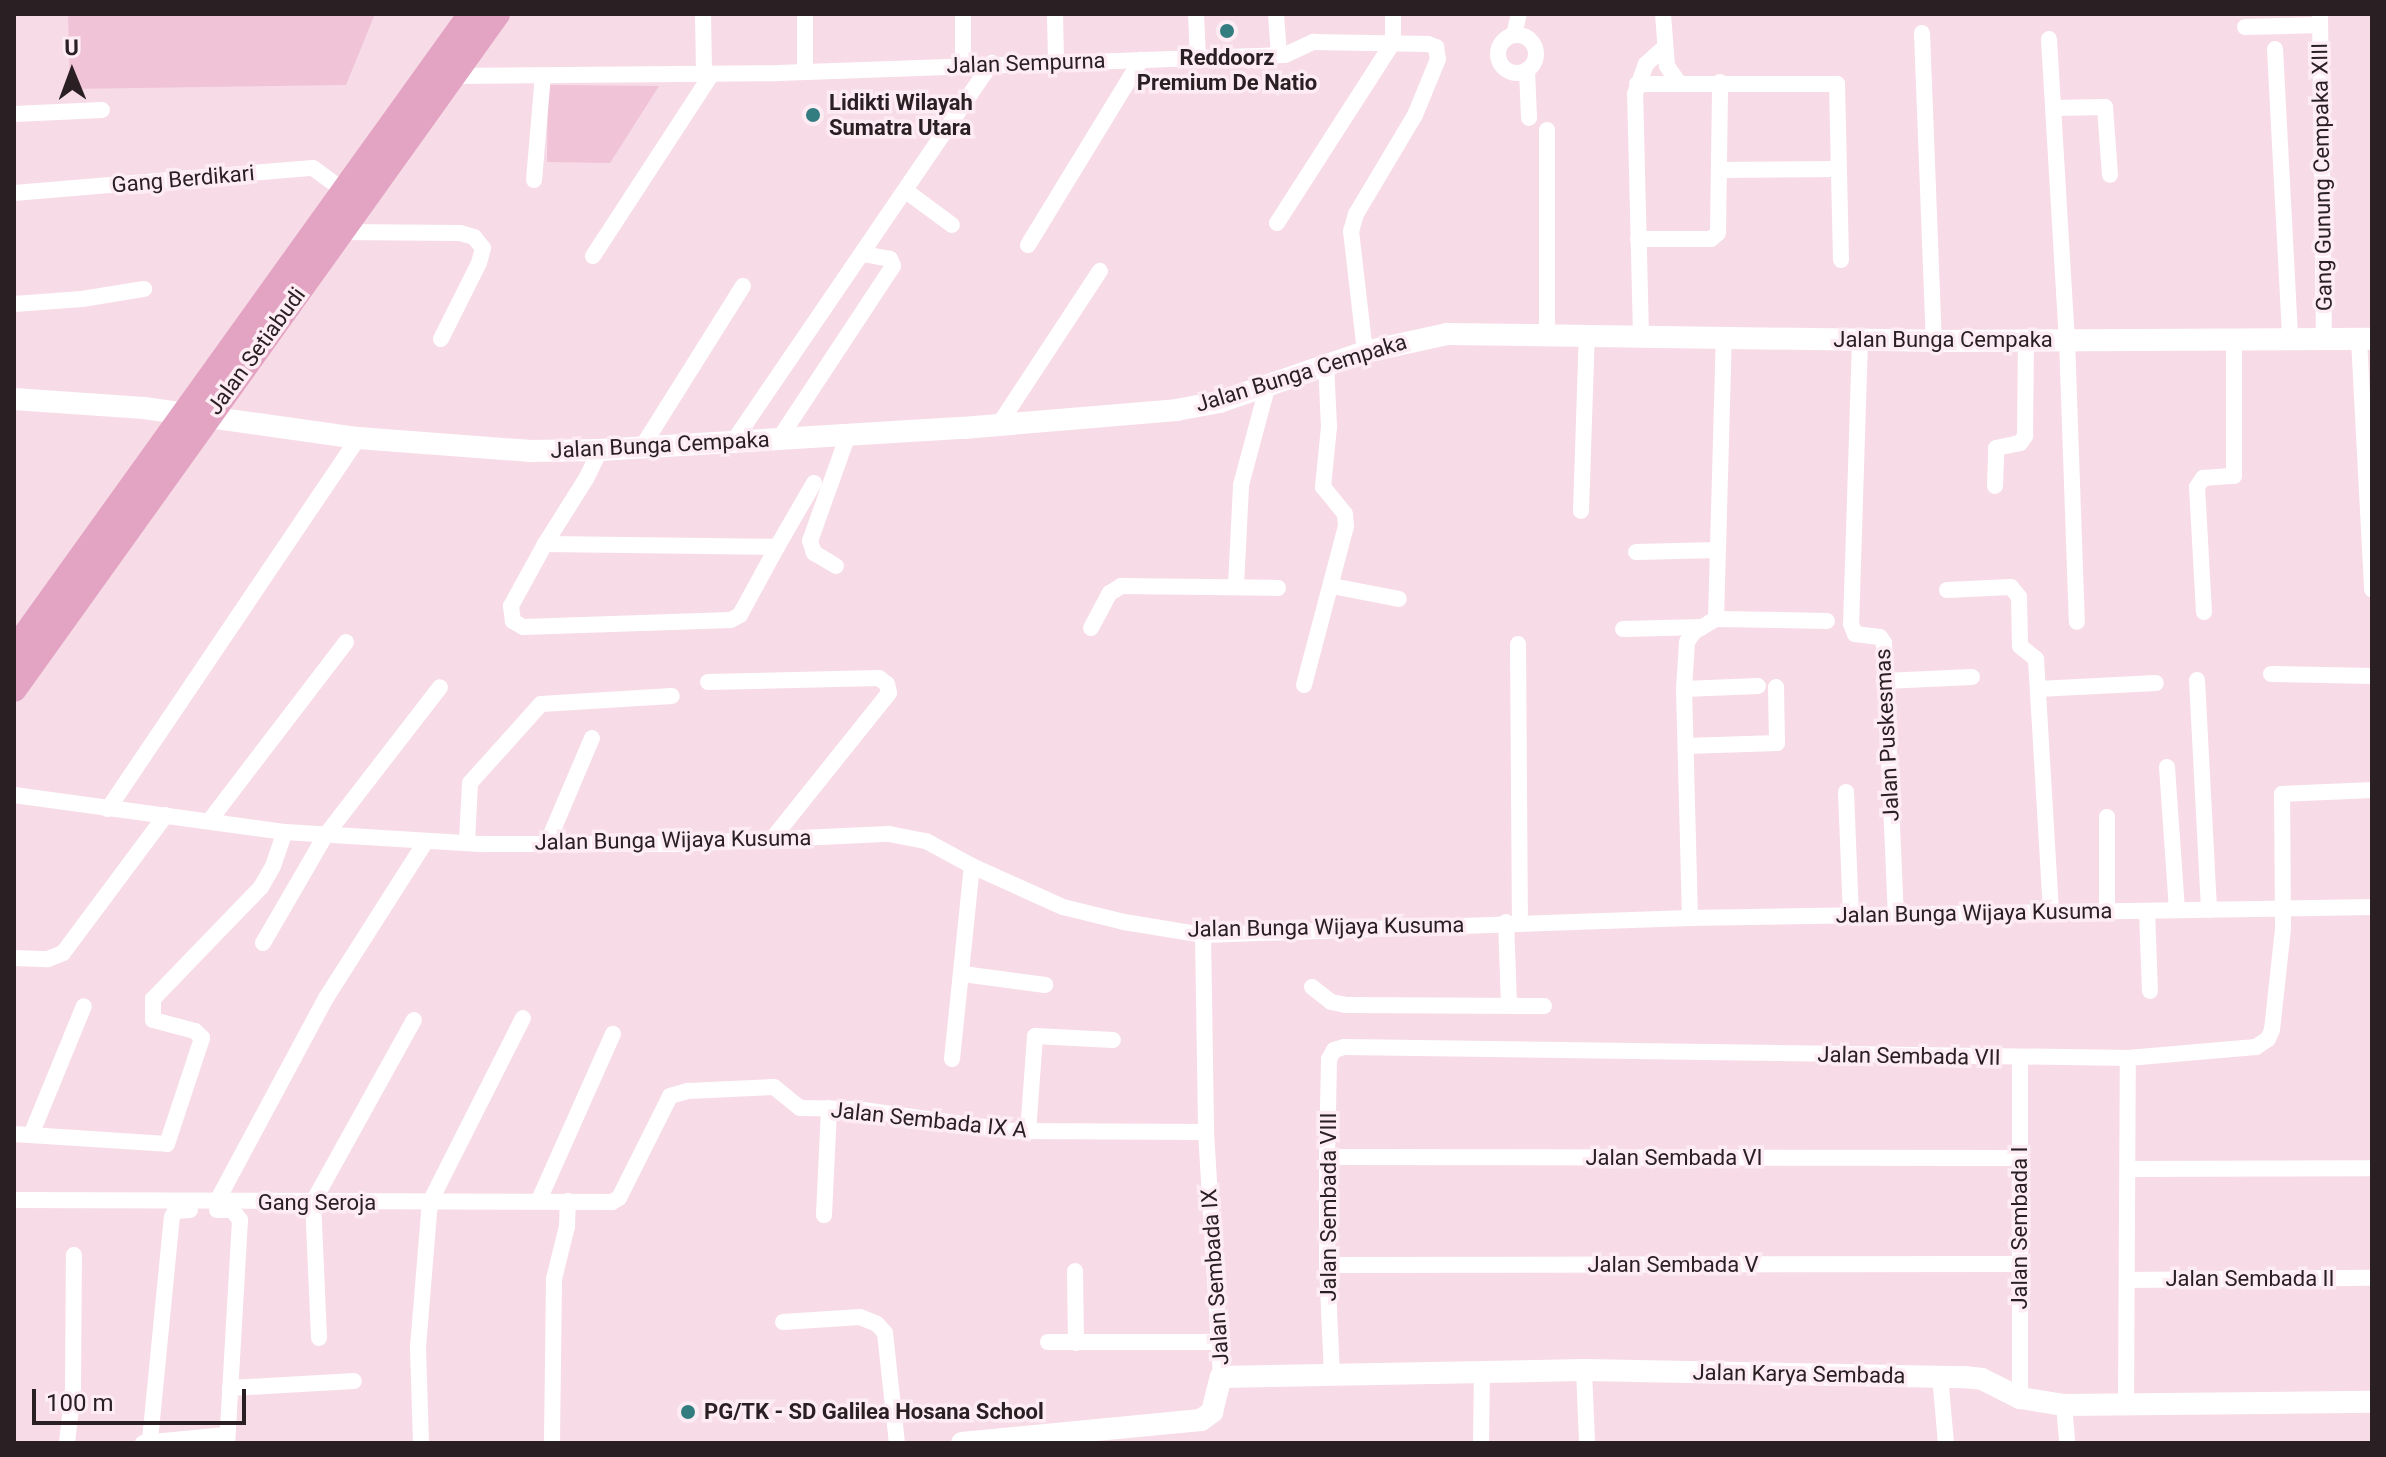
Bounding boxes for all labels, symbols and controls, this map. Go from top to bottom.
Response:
marker: Reddoorz Premium De Natio [1218,22,1236,40]
north arrow [32,32,112,112]
text: U [64,35,79,60]
street label: Gang Gunung Cempaka XIII [2306,43,2338,311]
place label: Reddoorz Premium De Natio [1137,44,1317,96]
street label: Jalan Sempurna [946,47,1106,79]
place label: Lidikti Wilayah Sumatra Utara [829,89,973,140]
marker: Lidikti Wilayah Sumatra Utara [804,106,822,124]
street label: Gang Berdikari [111,160,255,198]
street label: Jalan Setiabudi [201,282,311,420]
street label: Jalan Bunga Cempaka [1833,327,2053,353]
street label: Jalan Bunga Cempaka [1192,328,1410,418]
street label: Jalan Bunga Cempaka [550,426,770,464]
street label: Jalan Puskesmas [1869,648,1905,822]
street label: Jalan Bunga Wijaya Kusuma [534,824,812,856]
street label: Jalan Bunga Wijaya Kusuma [1835,897,2113,929]
street label: Jalan Bunga Wijaya Kusuma [1187,911,1465,943]
street label: Jalan Sembada VII [1817,1041,2001,1071]
street label: Jalan Sembada IX A [830,1097,1028,1143]
street label: Jalan Sembada VIII [1316,1112,1342,1302]
street label: Jalan Sembada VI [1585,1145,1763,1171]
street label: Jalan Sembada I [2007,1146,2033,1310]
street label: Jalan Sembada IX [1196,1188,1234,1366]
street label: Gang Seroja [258,1190,376,1216]
street label: Jalan Sembada V [1587,1252,1759,1278]
street label: Jalan Sembada II [2165,1266,2335,1292]
street label: Jalan Karya Sembada [1692,1359,1906,1389]
scale bar [36,1373,250,1423]
text: 100 m [46,1389,113,1417]
place label: PG/TK - SD Galilea Hosana School [704,1399,1044,1425]
marker: PG/TK - SD Galilea Hosana School [679,1403,697,1421]

